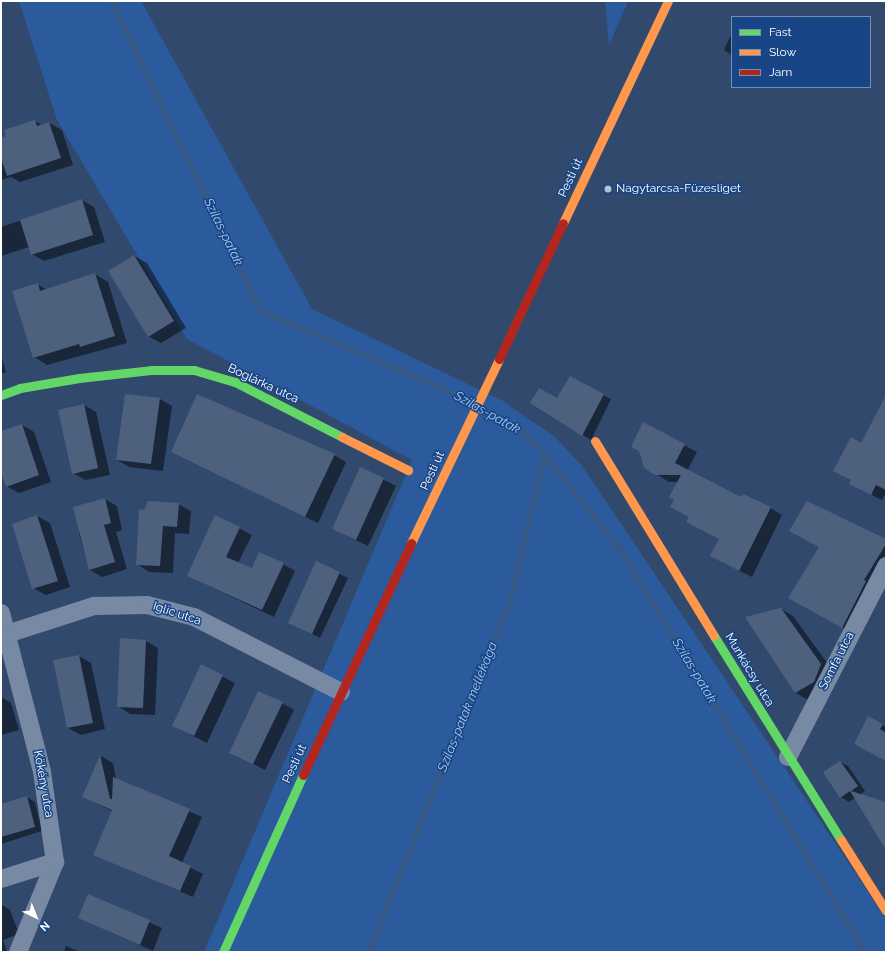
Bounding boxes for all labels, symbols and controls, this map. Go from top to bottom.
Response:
legend [731,16,871,88]
text: Fast [769,25,792,39]
text: Slow [769,45,796,59]
text: Jam [769,65,792,79]
street label: Pesti út [556,156,586,200]
place label: Nagytarcsa-Füzesliget [616,182,741,196]
marker: Nagytarcsa-Füzesliget [603,184,613,194]
water label: Szilas-patak [200,196,246,268]
street label: Boglárka utca [225,361,301,407]
water label: Szilas-patak [451,388,523,438]
street label: Pesti út [418,449,448,493]
street label: Iglic utca [151,599,203,629]
street label: Munkácsy utca [721,630,777,710]
street label: Somfa utca [816,630,858,692]
water label: Szilas-patak [668,636,720,706]
water label: Szilas-patak mellékága [435,640,501,774]
street label: Pesti út [280,742,310,786]
street label: Kökény utca [30,749,56,819]
north arrow [16,897,56,937]
text: N [37,919,52,934]

